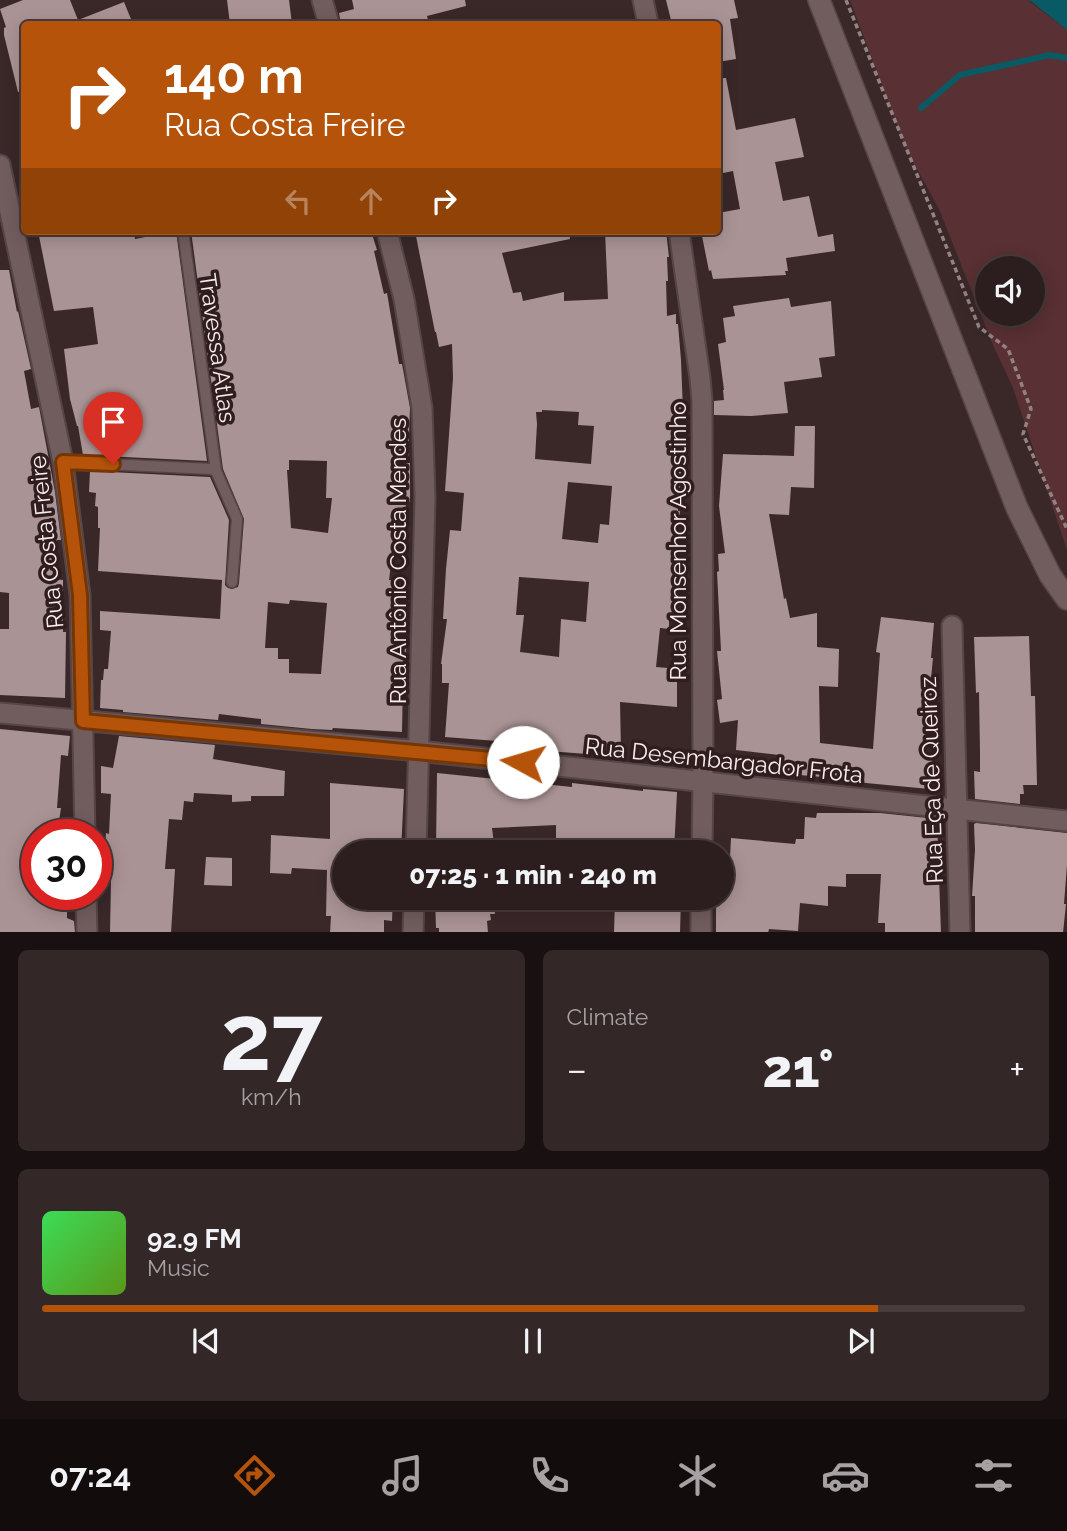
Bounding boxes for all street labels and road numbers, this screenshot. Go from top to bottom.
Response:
street label: Travessa Atlas [194,272,242,424]
street label: Rua Monsenhor Agostinho [664,401,691,681]
street label: Rua Antônio Costa Mendes [384,418,411,704]
street label: Rua Costa Freire [23,454,69,630]
street label: Rua Eça de Queiroz [914,676,948,884]
street label: Rua Desembargador Frota [584,732,864,788]

